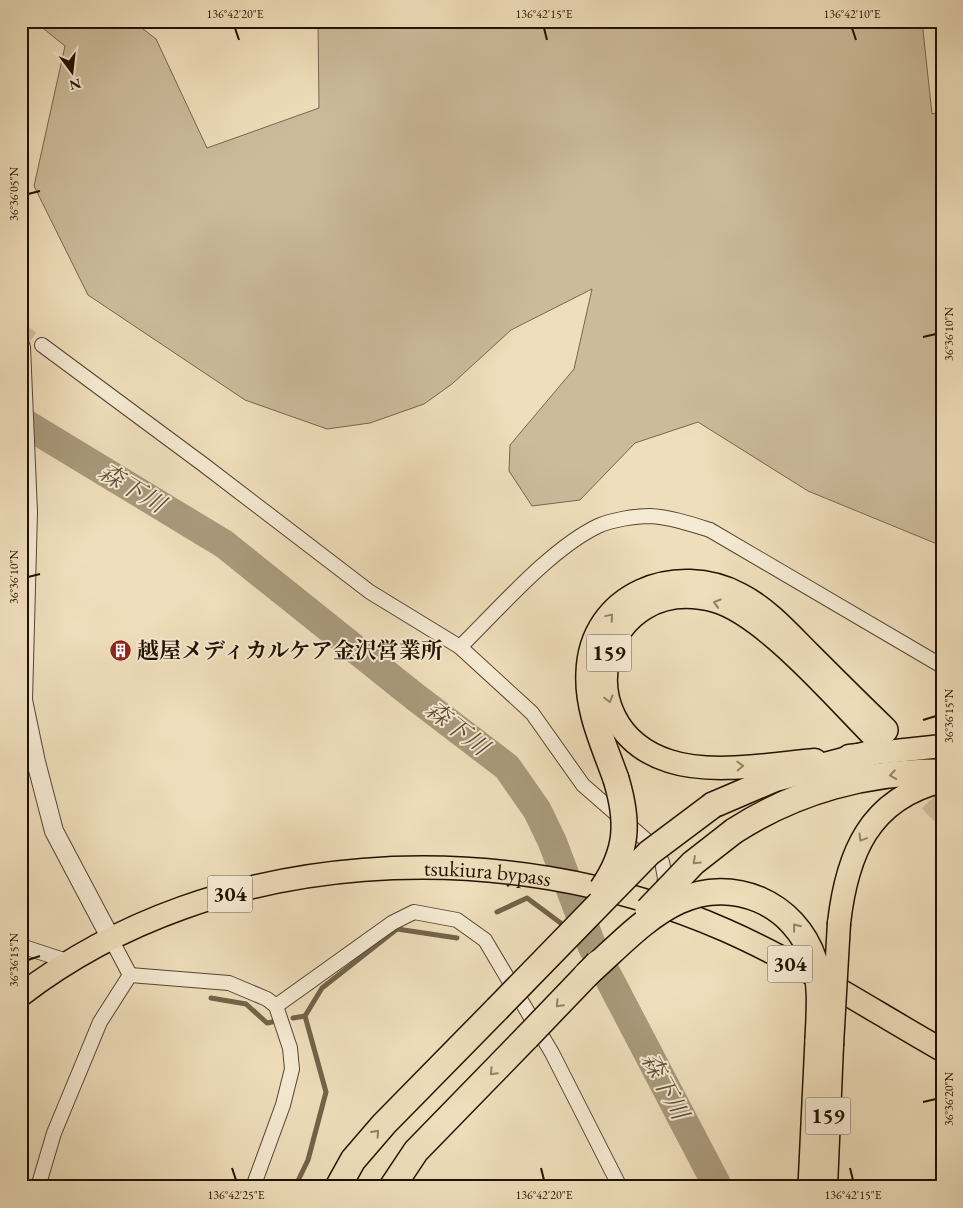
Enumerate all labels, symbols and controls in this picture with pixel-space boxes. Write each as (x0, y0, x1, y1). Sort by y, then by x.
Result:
text: 136°42'20"E (207, 6, 264, 22)
text: 136°42'15"E (516, 6, 573, 22)
text: 136°42'10"E (824, 6, 881, 22)
north arrow (48, 48, 98, 98)
text: N (67, 74, 83, 95)
text: 36°36'05"N (6, 167, 22, 221)
text: 36°36'10"N (941, 307, 957, 361)
water label: 森下川 (93, 456, 174, 521)
text: 36°36'10"N (6, 550, 22, 604)
one-way arrow (713, 598, 721, 608)
one-way arrow (604, 614, 613, 623)
road number: 159 (586, 634, 632, 671)
place label: 越屋メディカルケア金沢営業所 (137, 636, 443, 665)
building icon: 越屋メディカルケア金沢営業所 (109, 638, 133, 662)
text: 36°36'15"N (941, 689, 957, 743)
water label: 森下川 (419, 693, 498, 764)
one-way arrow (603, 695, 614, 704)
one-way arrow (736, 761, 744, 772)
one-way arrow (889, 769, 897, 780)
one-way arrow (859, 833, 869, 842)
street label: tsukiura bypass (424, 854, 553, 893)
one-way arrow (693, 855, 702, 864)
road number: 304 (208, 876, 252, 912)
one-way arrow (793, 924, 801, 933)
text: 36°36'15"N (6, 933, 22, 987)
road number: 304 (768, 946, 812, 982)
one-way arrow (556, 998, 565, 1007)
water label: 森下川 (635, 1047, 697, 1127)
one-way arrow (490, 1066, 499, 1075)
text: 36°36'20"N (941, 1072, 957, 1126)
road number: 159 (806, 1098, 850, 1134)
one-way arrow (370, 1129, 379, 1138)
text: 136°42'25"E (208, 1187, 265, 1203)
text: 136°42'20"E (516, 1187, 573, 1203)
text: 136°42'15"E (825, 1187, 882, 1203)

